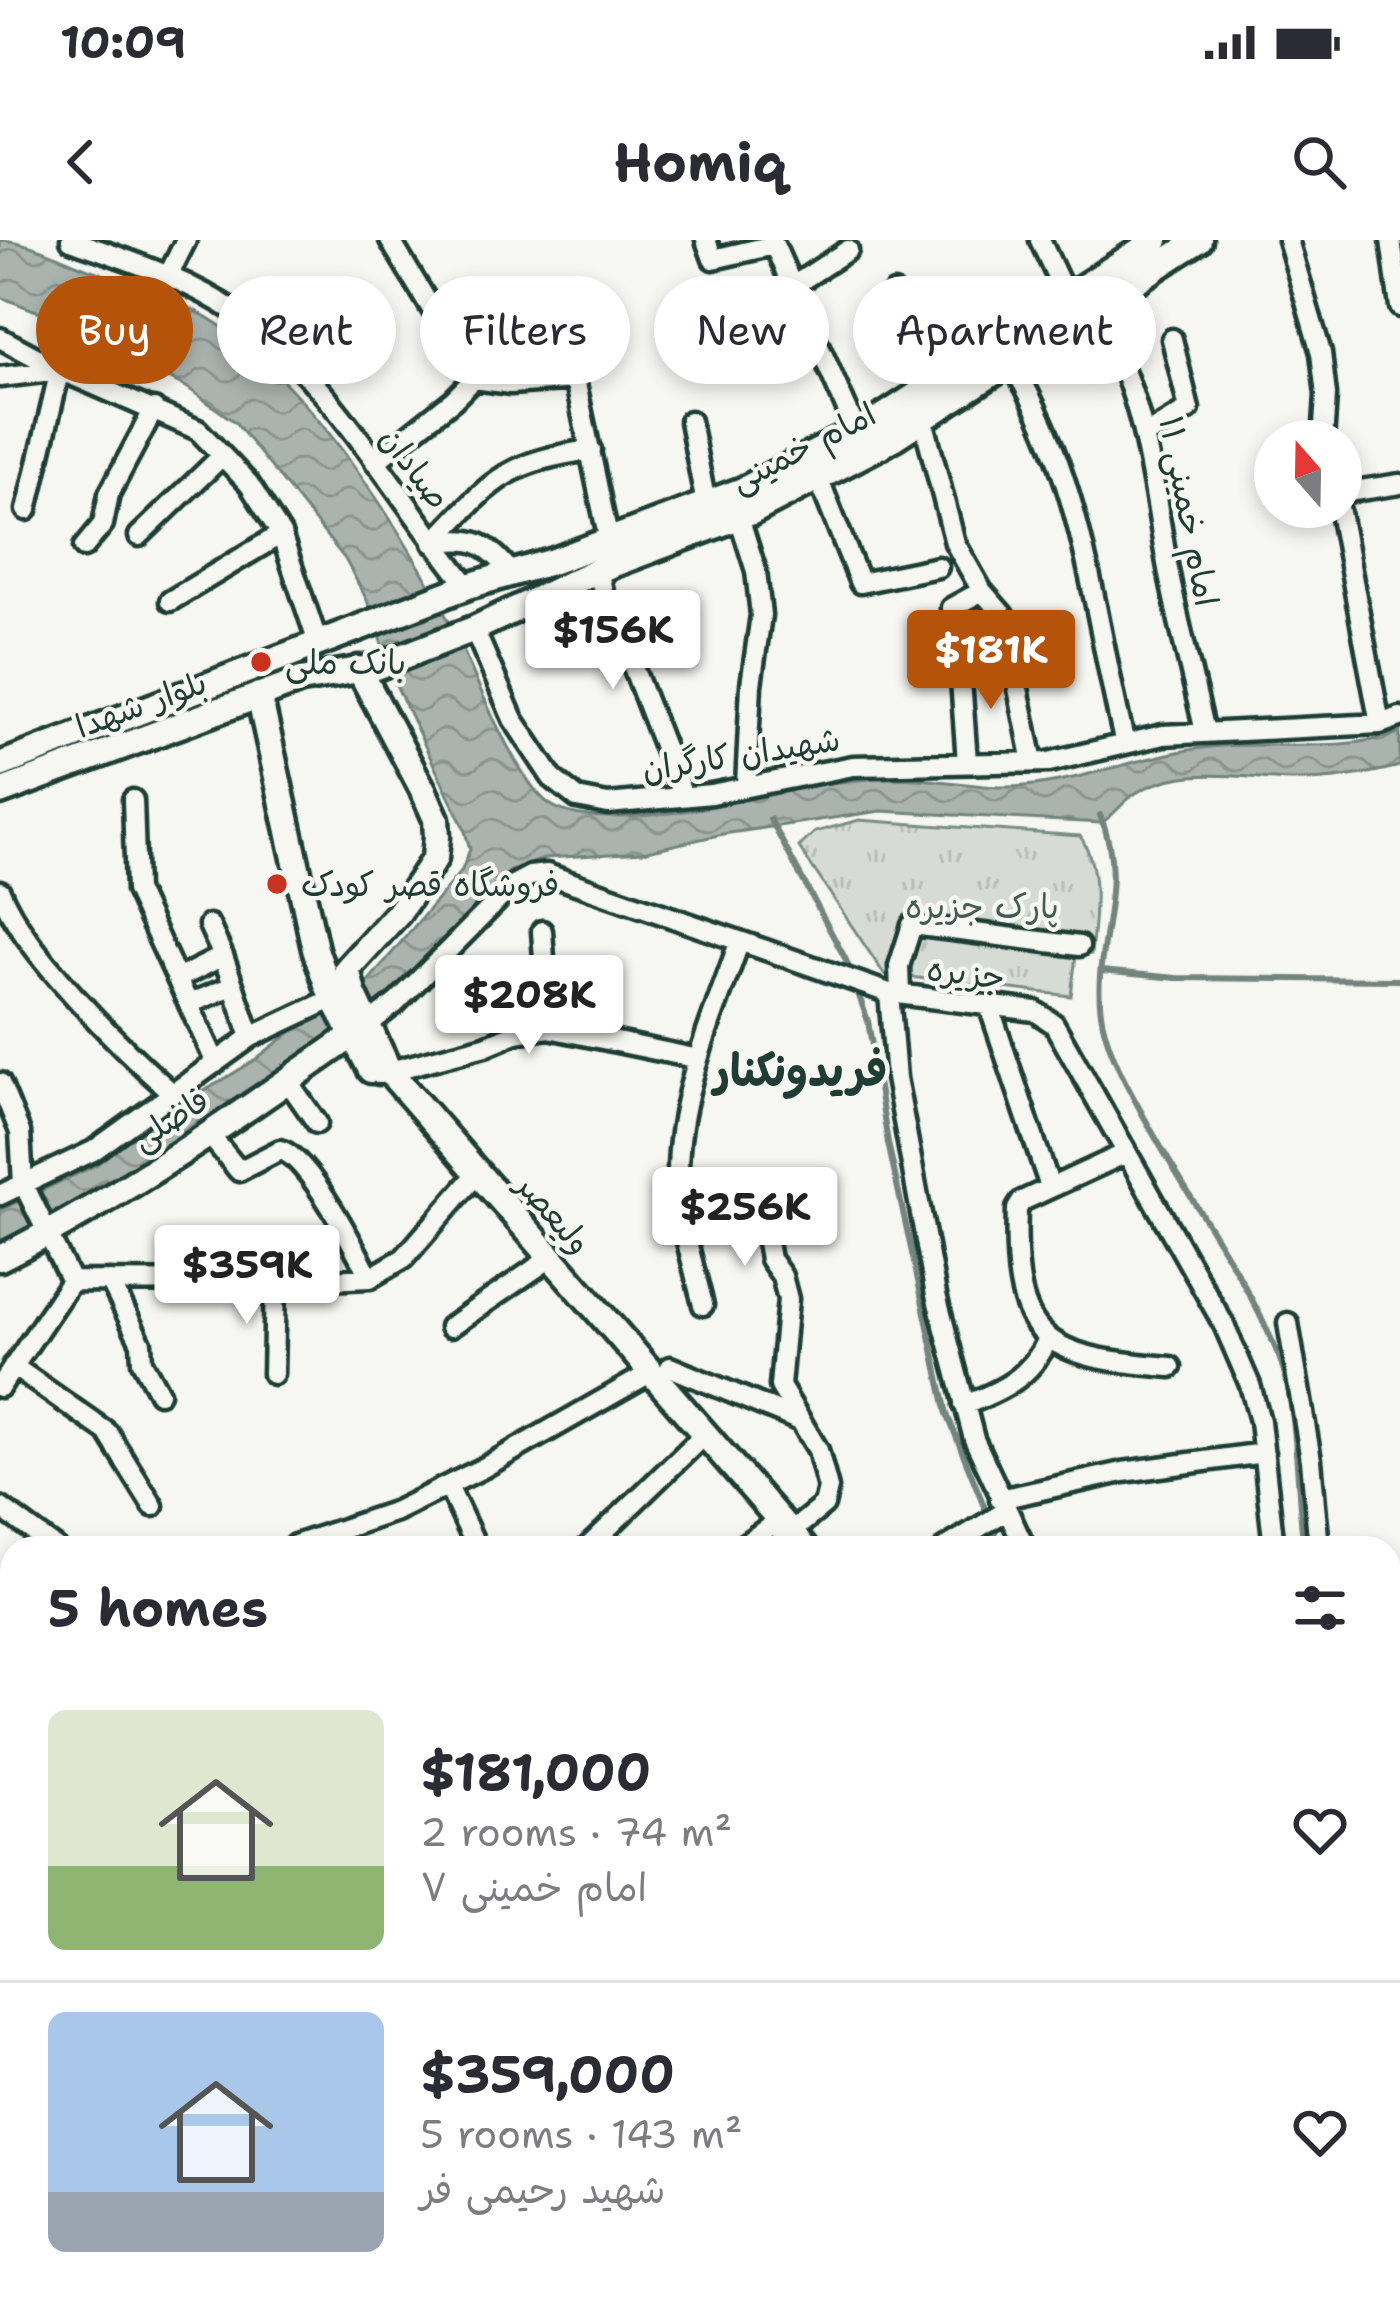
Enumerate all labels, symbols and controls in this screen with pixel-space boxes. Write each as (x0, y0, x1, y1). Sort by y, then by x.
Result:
text: 10:09 (60, 12, 186, 72)
text: Homiq (613, 126, 787, 198)
icon: back (48, 129, 114, 195)
icon: search (1286, 129, 1352, 195)
chip: Buy (36, 276, 193, 384)
chip: Rent (217, 276, 396, 384)
chip: Filters (420, 276, 630, 384)
chip: New (654, 276, 829, 384)
chip: Apartment (853, 276, 1156, 384)
street label: امام خمینی (723, 391, 885, 506)
street label: امام خمینی ۱۱ (1146, 412, 1229, 611)
street label: صیادان (369, 418, 461, 518)
north arrow (1254, 420, 1362, 528)
map controls (1254, 420, 1362, 528)
pin: $156K (529, 590, 697, 692)
text: $156K (552, 603, 674, 655)
pin: $181K (907, 610, 1075, 712)
text: $181K (934, 623, 1048, 675)
place label: بانک ملی (285, 640, 406, 685)
marker: بانک ملی (248, 649, 274, 675)
street label: بلوار شهدا (69, 660, 213, 748)
street label: شهیدان کارگران (639, 716, 843, 792)
place label: فروشگاه قصر کودک (301, 862, 559, 907)
marker: فروشگاه قصر کودک (264, 871, 290, 897)
park label: پارک جزیره (905, 884, 1059, 929)
street label: جزیره (924, 946, 1008, 1000)
pin: $208K (445, 955, 613, 1057)
text: $208K (462, 968, 596, 1020)
district label: فریدونکنار (711, 1040, 887, 1100)
street label: فاضلی (122, 1077, 218, 1161)
street label: ولیعصر (505, 1162, 601, 1264)
pin: $256K (661, 1167, 829, 1269)
text: $256K (679, 1180, 811, 1232)
pin: $359K (163, 1225, 331, 1327)
text: $359K (182, 1238, 312, 1290)
text: 5 homes (48, 1574, 268, 1642)
icon: filters (1287, 1575, 1353, 1641)
text: $181,000 (420, 1738, 651, 1806)
icon: home (144, 1758, 288, 1902)
icon: heart (1287, 1797, 1353, 1863)
text: 2 rooms · 74 m² (420, 1806, 732, 1858)
text: امام خمینی ۷ (420, 1861, 647, 1913)
text: $359,000 (420, 2040, 675, 2108)
icon: home (144, 2060, 288, 2204)
icon: heart (1287, 2099, 1353, 2165)
text: 5 rooms · 143 m² (420, 2108, 742, 2160)
text: شهید رحیمی فر (420, 2163, 666, 2215)

